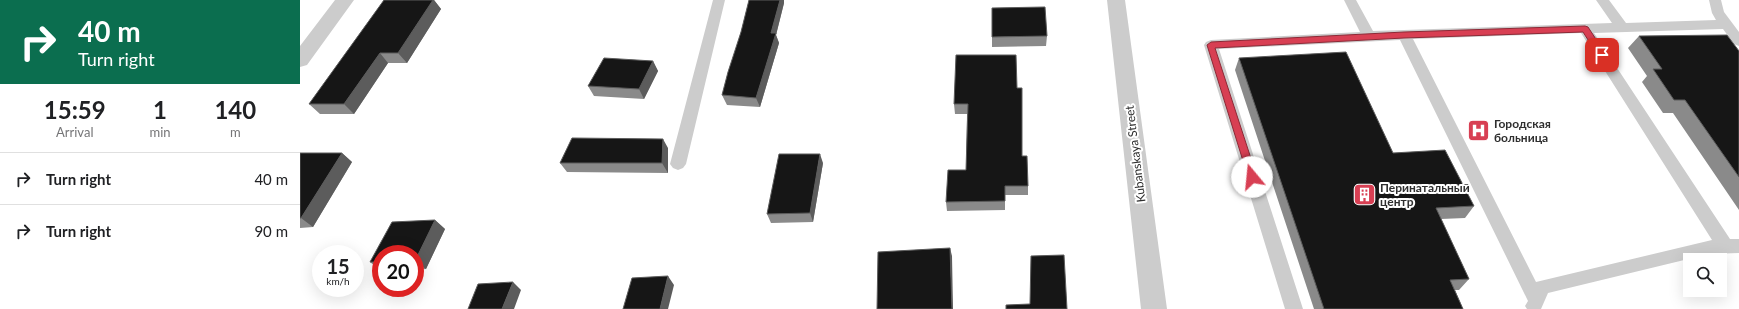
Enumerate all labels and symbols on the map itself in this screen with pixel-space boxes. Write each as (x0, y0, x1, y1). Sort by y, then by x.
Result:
pin (1585, 38, 1619, 72)
street label: Kubanskaya Street (1122, 104, 1148, 203)
place label: Городская больница (1494, 116, 1551, 145)
hospital icon: Городская больница (1465, 117, 1491, 143)
position arrow (1231, 156, 1273, 198)
place label: Перинатальный центр (1380, 180, 1470, 209)
building icon: Перинатальный центр (1352, 181, 1378, 207)
speed limit sign: 20 (372, 245, 424, 297)

